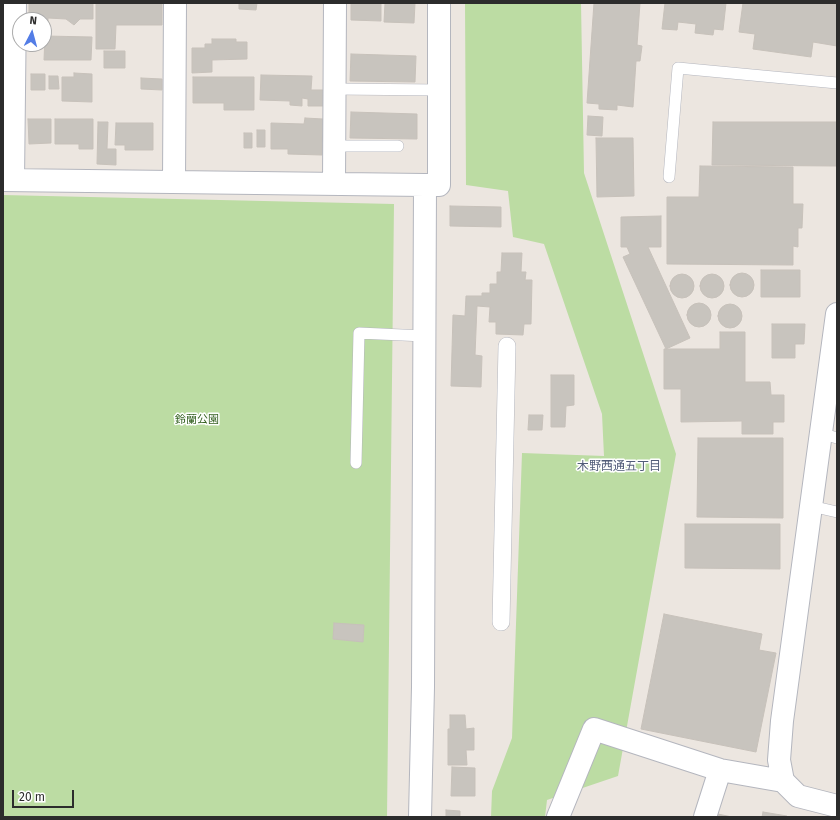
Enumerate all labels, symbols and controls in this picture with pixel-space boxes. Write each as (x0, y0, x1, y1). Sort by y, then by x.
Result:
north arrow (12, 12, 52, 52)
text: N (29, 14, 38, 27)
park label: 鈴蘭公園 (175, 413, 219, 427)
district label: 木野西通五丁目 (577, 460, 661, 474)
scale bar (14, 782, 76, 808)
text: 20 m (19, 790, 45, 804)

